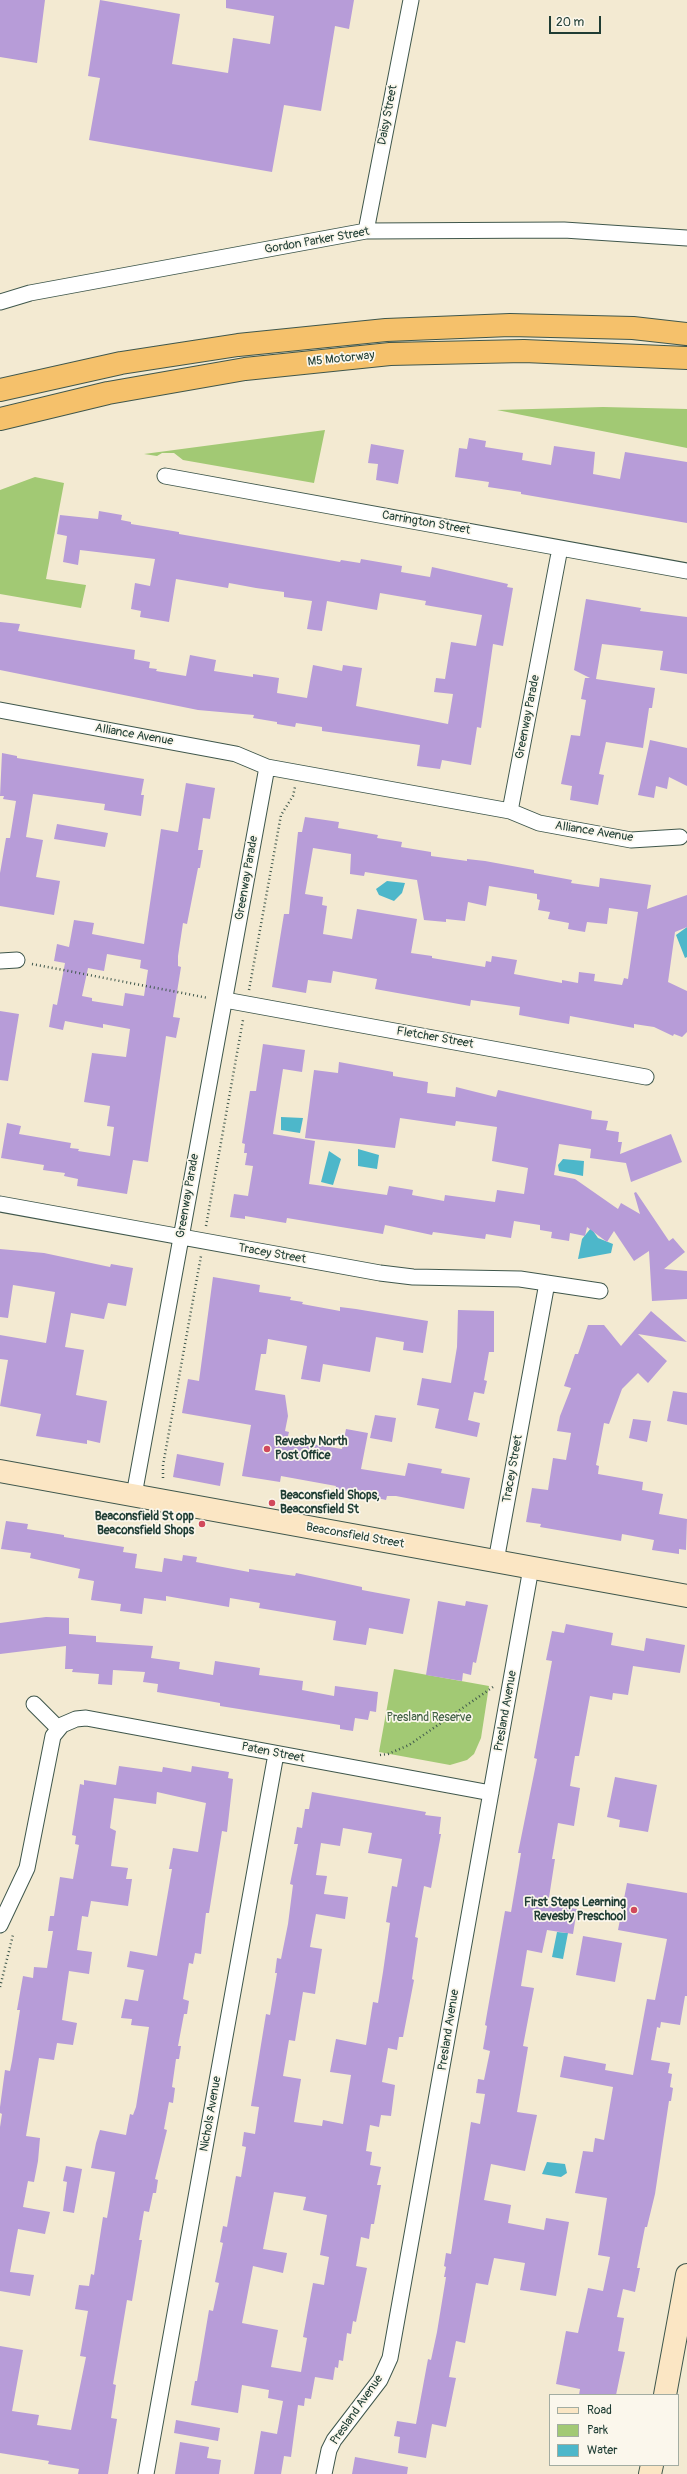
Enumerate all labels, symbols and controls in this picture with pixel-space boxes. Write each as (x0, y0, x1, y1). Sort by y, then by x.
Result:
scale bar (551, 8, 603, 34)
text: 20 m (556, 15, 584, 30)
street label: Daisy Street (375, 84, 401, 146)
street label: Gordon Parker Street (263, 225, 371, 257)
street label: M5 Motorway (307, 348, 375, 370)
street label: Carrington Street (381, 508, 471, 538)
street label: Greenway Parade (513, 674, 543, 760)
street label: Alliance Avenue (94, 721, 174, 749)
street label: Alliance Avenue (554, 819, 634, 845)
street label: Greenway Parade (233, 835, 261, 921)
street label: Fletcher Street (395, 1024, 475, 1052)
street label: Greenway Parade (174, 1153, 202, 1239)
street label: Tracey Street (237, 1241, 307, 1267)
street label: Tracey Street (500, 1434, 526, 1504)
place label: Revesby North Post Office (275, 1435, 347, 1463)
marker: Revesby North Post Office (262, 1444, 272, 1454)
place label: Beaconsfield Shops, Beaconsfield St (280, 1489, 380, 1517)
marker: Beaconsfield Shops, Beaconsfield St (267, 1498, 277, 1508)
place label: Beaconsfield St opp Beaconsfield Shops (95, 1510, 194, 1538)
marker: Beaconsfield St opp Beaconsfield Shops (197, 1519, 207, 1529)
street label: Beaconsfield Street (305, 1520, 405, 1552)
street label: Presland Avenue (492, 1669, 520, 1753)
park label: Presland Reserve (387, 1711, 471, 1725)
street label: Paten Street (240, 1740, 306, 1766)
place label: First Steps Learning Revesby Preschool (524, 1896, 626, 1924)
marker: First Steps Learning Revesby Preschool (629, 1905, 639, 1915)
street label: Presland Avenue (435, 1988, 463, 2072)
street label: Nichols Avenue (197, 2075, 225, 2153)
street label: Presland Avenue (328, 2372, 386, 2448)
legend (549, 2394, 679, 2466)
text: Road (587, 2403, 612, 2418)
text: Park (587, 2423, 608, 2438)
text: Water (587, 2443, 618, 2458)

